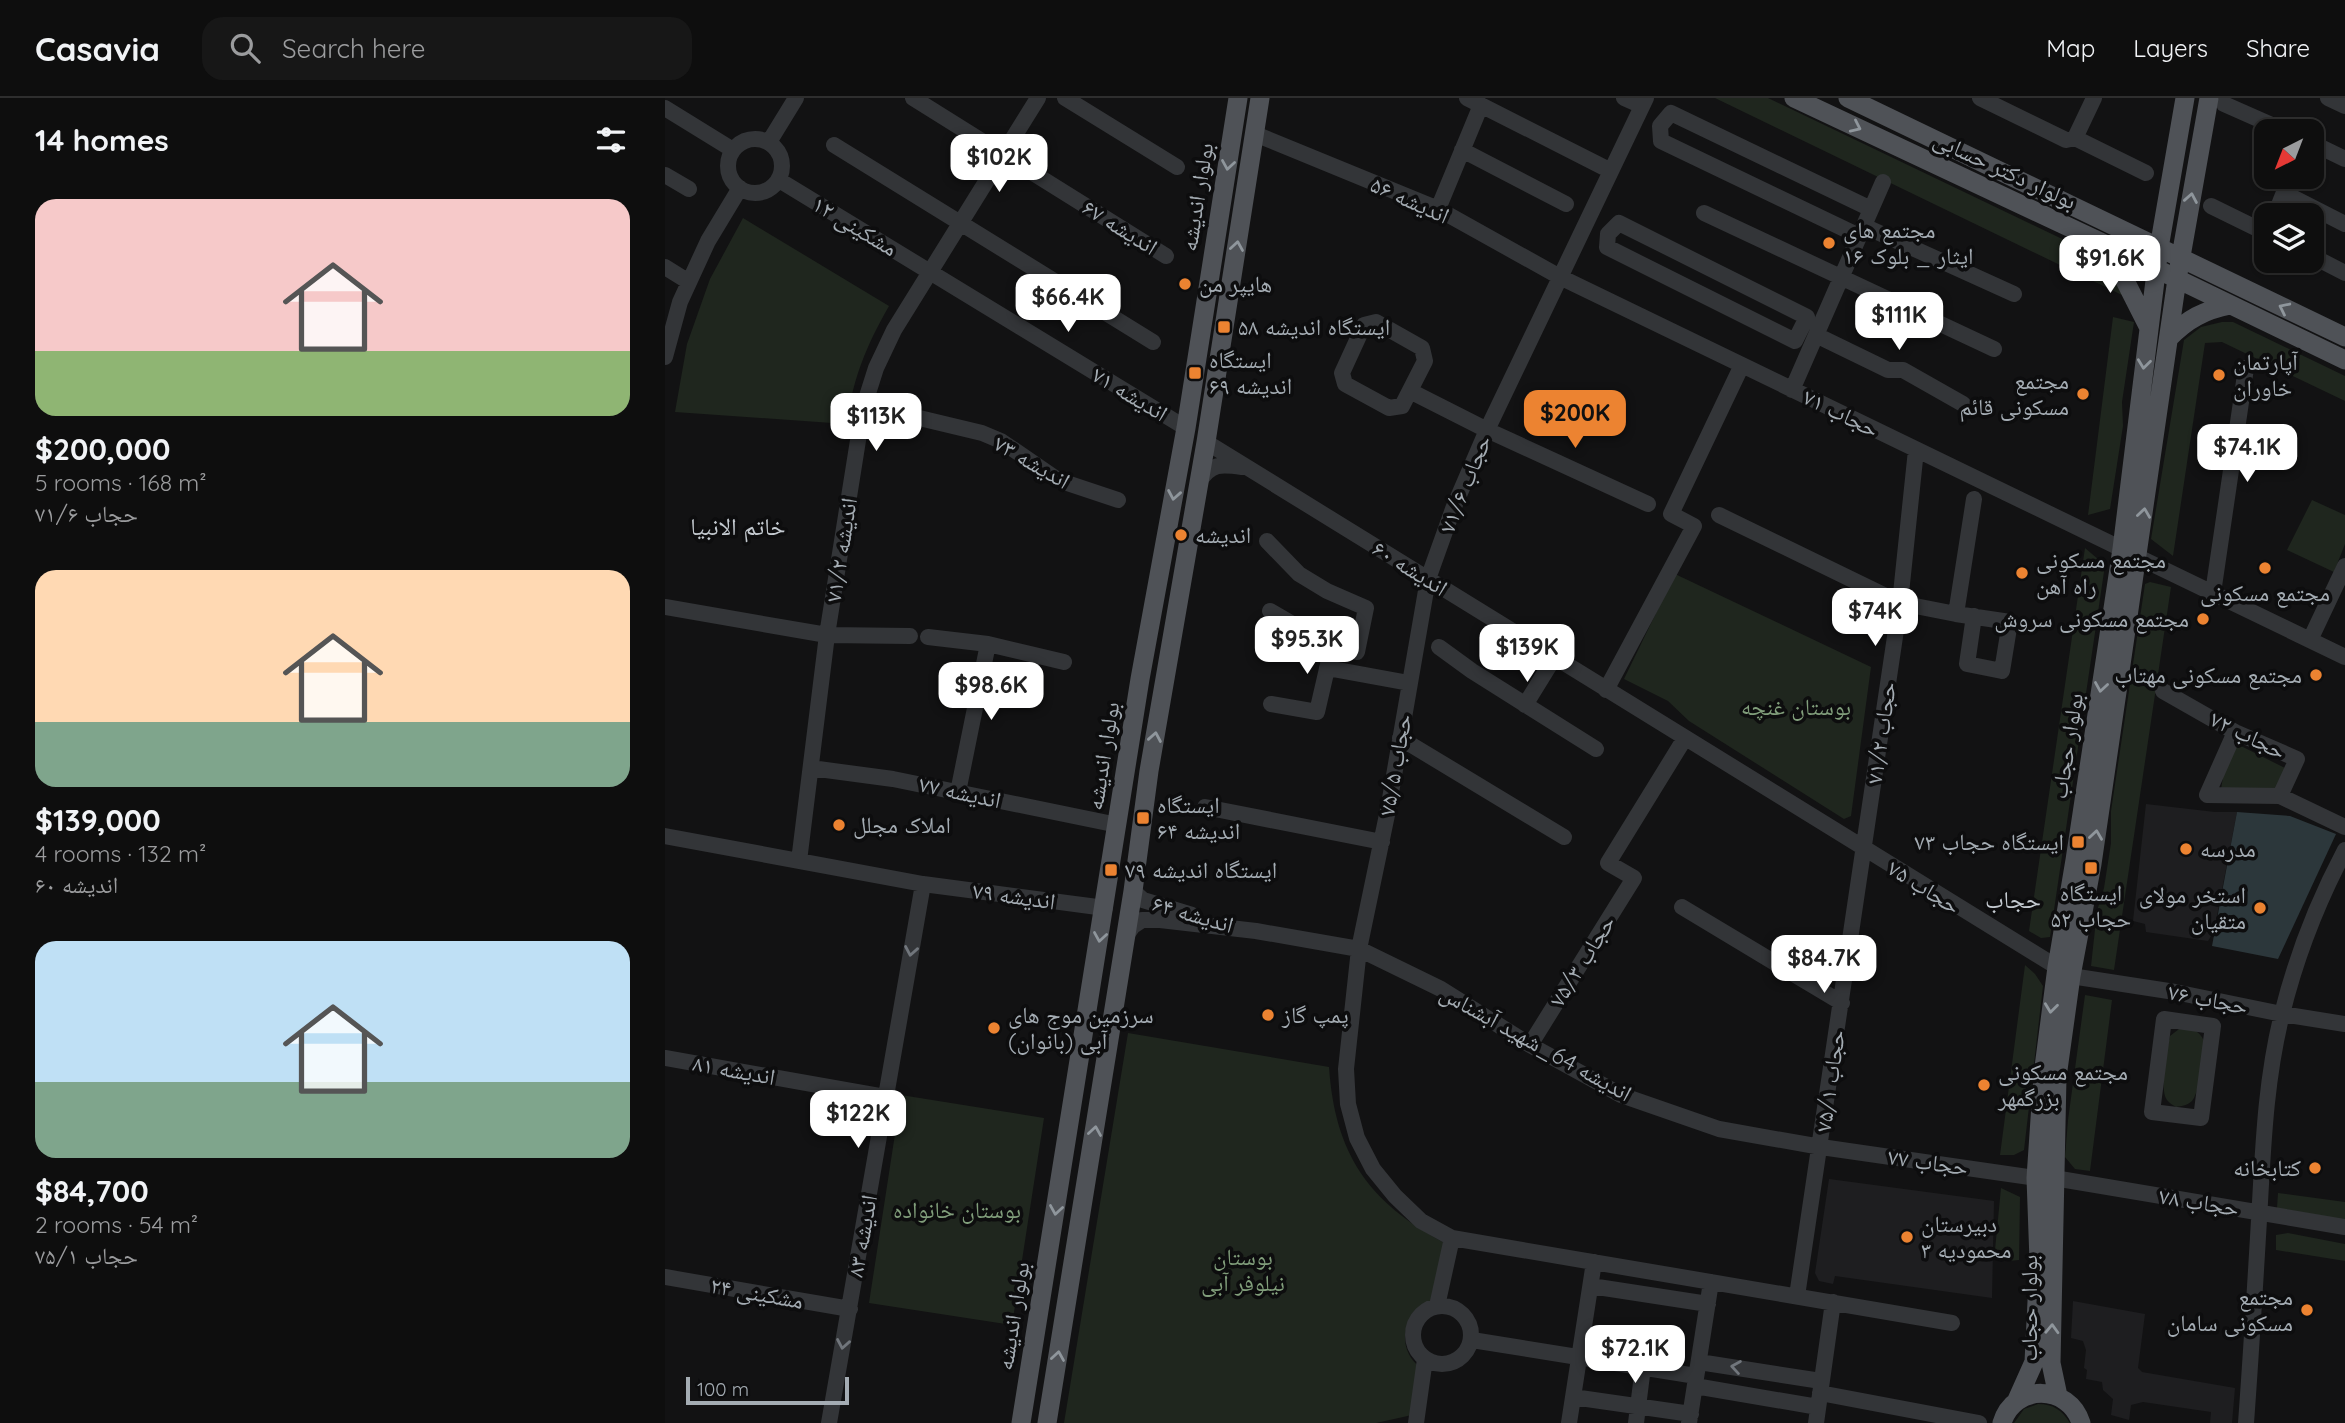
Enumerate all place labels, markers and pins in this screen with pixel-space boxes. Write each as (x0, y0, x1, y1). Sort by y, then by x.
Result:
pin: $102K (950, 134, 1048, 194)
place label: مجتمع های ایثار _ بلوک ۱۶ (1843, 215, 1974, 270)
marker: مجتمع های ایثار _ بلوک ۱۶ (1821, 235, 1837, 251)
pin: $91.6K (2053, 236, 2167, 295)
place label: هایپر من (1199, 269, 1272, 298)
pin: $66.4K (1011, 274, 1125, 334)
marker: هایپر من (1177, 276, 1193, 292)
pin: $111K (1850, 292, 1948, 352)
place label: ایستگاه اندیشه ۵۸ (1238, 312, 1390, 341)
marker: ایستگاه اندیشه ۵۸ (1216, 319, 1232, 335)
place label: ایستگاه اندیشه ۶۹ (1209, 345, 1292, 400)
place label: آپارتمان خاوران (2233, 347, 2299, 402)
marker: ایستگاه اندیشه ۶۹ (1187, 365, 1203, 381)
place label: مجتمع مسکونی قائم (1960, 366, 2069, 423)
marker: آپارتمان خاوران (2211, 367, 2227, 383)
marker: مجتمع مسکونی قائم (2075, 386, 2091, 402)
pin: $200K (1526, 390, 1624, 450)
pin: $113K (827, 394, 925, 453)
pin: $74.1K (2190, 424, 2304, 484)
place label: اندیشه (1195, 520, 1251, 549)
marker: اندیشه (1173, 527, 1189, 543)
place label: مجتمع مسکونی راه آهن (2036, 545, 2166, 600)
marker: مجتمع مسکونی (2257, 560, 2273, 576)
marker: مجتمع مسکونی راه آهن (2014, 565, 2030, 581)
place label: مجتمع مسکونی (2200, 578, 2330, 608)
pin: $74K (1834, 588, 1916, 648)
place label: مجتمع مسکونی سروش (1994, 604, 2189, 634)
marker: مجتمع مسکونی سروش (2195, 611, 2211, 627)
pin: $95.3K (1250, 616, 1364, 676)
pin: $139K (1478, 624, 1576, 684)
place label: مجتمع مسکونی مهتاب (2115, 660, 2302, 690)
pin: $98.6K (934, 662, 1048, 722)
marker: مجتمع مسکونی مهتاب (2308, 667, 2324, 683)
place label: ایستگاه اندیشه ۶۴ (1157, 790, 1240, 845)
place label: املاک مجلل (853, 810, 951, 839)
marker: ایستگاه اندیشه ۶۴ (1135, 810, 1151, 826)
marker: املاک مجلل (831, 817, 847, 833)
place label: ایستگاه حجاب ۷۳ (1915, 827, 2064, 856)
marker: ایستگاه حجاب ۷۳ (2070, 834, 2086, 850)
place label: مدرسه (2200, 834, 2256, 863)
marker: مدرسه (2178, 841, 2194, 857)
place label: ایستگاه اندیشه ۷۹ (1125, 855, 1277, 884)
marker: ایستگاه حجاب ۵۲ (2083, 860, 2099, 876)
marker: ایستگاه اندیشه ۷۹ (1103, 862, 1119, 878)
place label: ایستگاه حجاب ۵۲ (2051, 878, 2131, 933)
place label: استخر مولای متقیان (2139, 880, 2246, 935)
marker: استخر مولای متقیان (2252, 900, 2268, 916)
pin: $84.7K (1767, 936, 1881, 995)
place label: سرزمین موج های آبی (بانوان) (1008, 1000, 1154, 1055)
place label: پمپ گاز (1281, 1000, 1349, 1029)
marker: پمپ گاز (1260, 1007, 1276, 1023)
marker: سرزمین موج های آبی (بانوان) (986, 1020, 1002, 1036)
place label: مجتمع مسکونی بزرگمهر (1997, 1057, 2128, 1112)
marker: مجتمع مسکونی بزرگمهر (1976, 1077, 1992, 1093)
pin: $122K (809, 1090, 907, 1150)
place label: کتابخانه (2233, 1153, 2301, 1182)
marker: کتابخانه (2307, 1160, 2323, 1176)
place label: دبیرستان محمودیه ۳ (1921, 1209, 2011, 1264)
marker: دبیرستان محمودیه ۳ (1899, 1229, 1915, 1245)
place label: مجتمع مسکونی سامان (2167, 1282, 2293, 1337)
marker: مجتمع مسکونی سامان (2299, 1302, 2315, 1318)
pin: $72.1K (1578, 1326, 1692, 1385)

